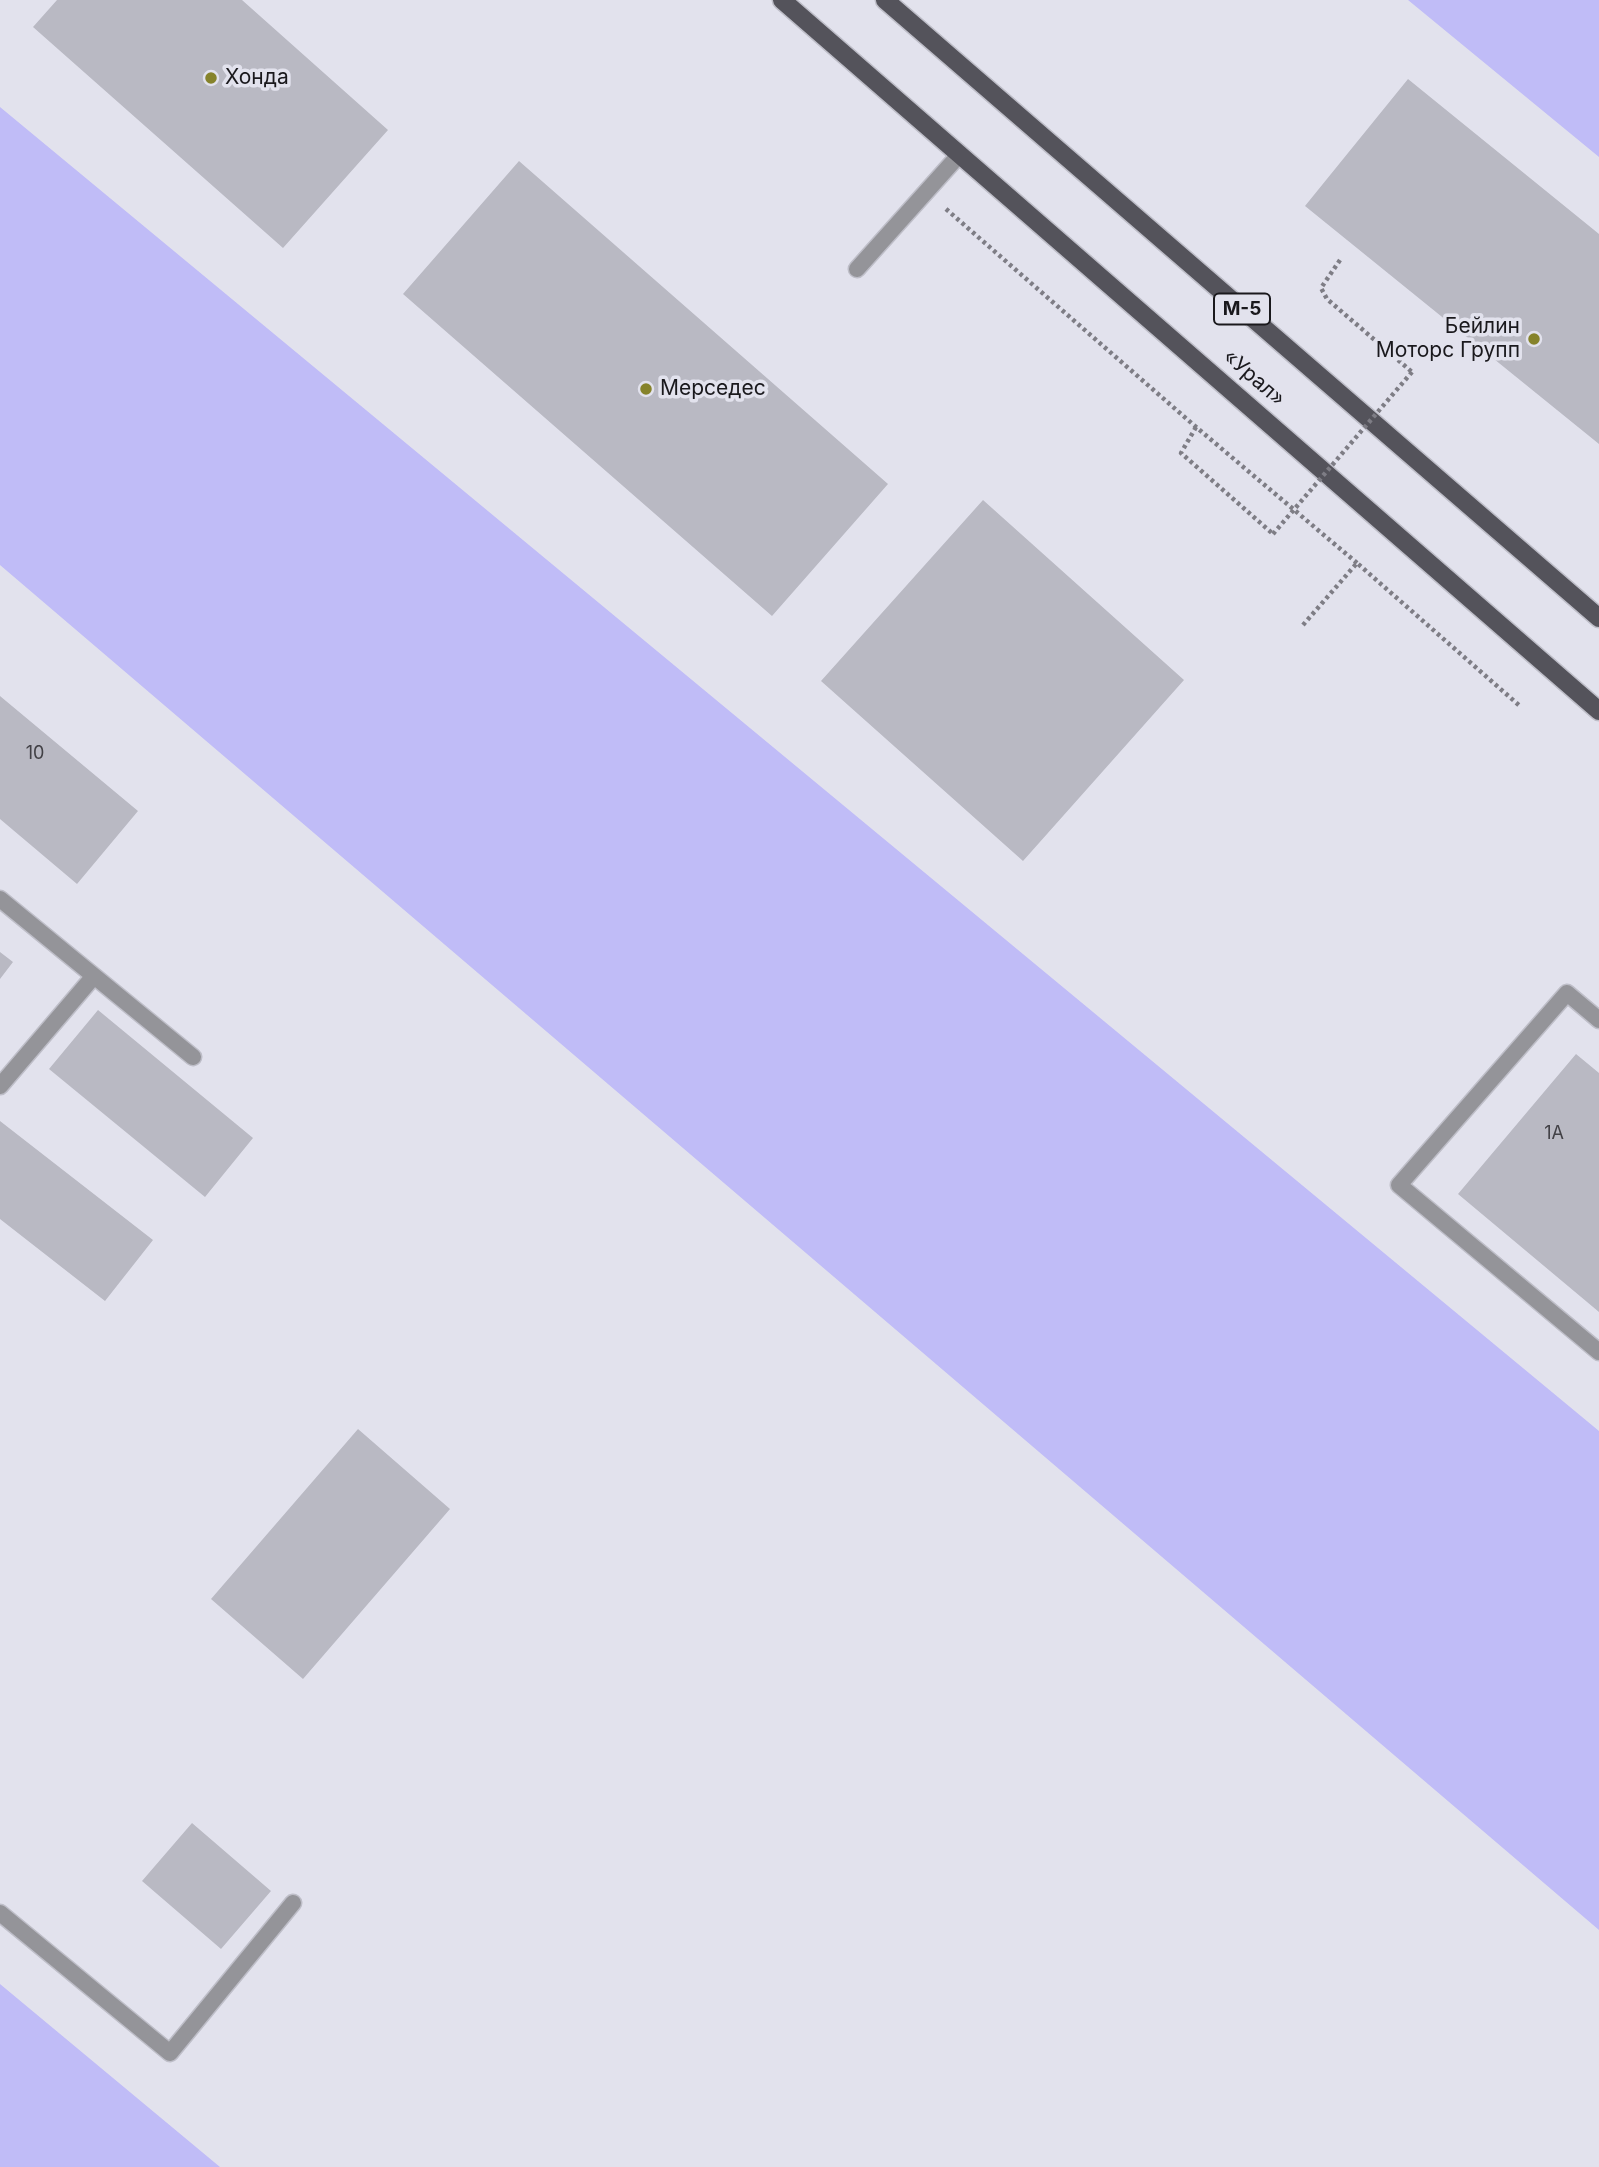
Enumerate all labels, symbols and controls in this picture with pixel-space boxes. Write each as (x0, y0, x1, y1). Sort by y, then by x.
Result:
place label: Хонда (225, 65, 289, 91)
marker: Хонда (203, 70, 219, 86)
road number: М-5 (1214, 294, 1270, 324)
place label: Бейлин Моторс Групп (1376, 314, 1520, 364)
marker: Бейлин Моторс Групп (1526, 331, 1542, 347)
street label: «Урал» (1218, 344, 1290, 412)
place label: Мерседес (660, 376, 766, 402)
marker: Мерседес (638, 381, 654, 397)
house number: 10 (26, 743, 44, 765)
house number: 1А (1544, 1123, 1564, 1145)

